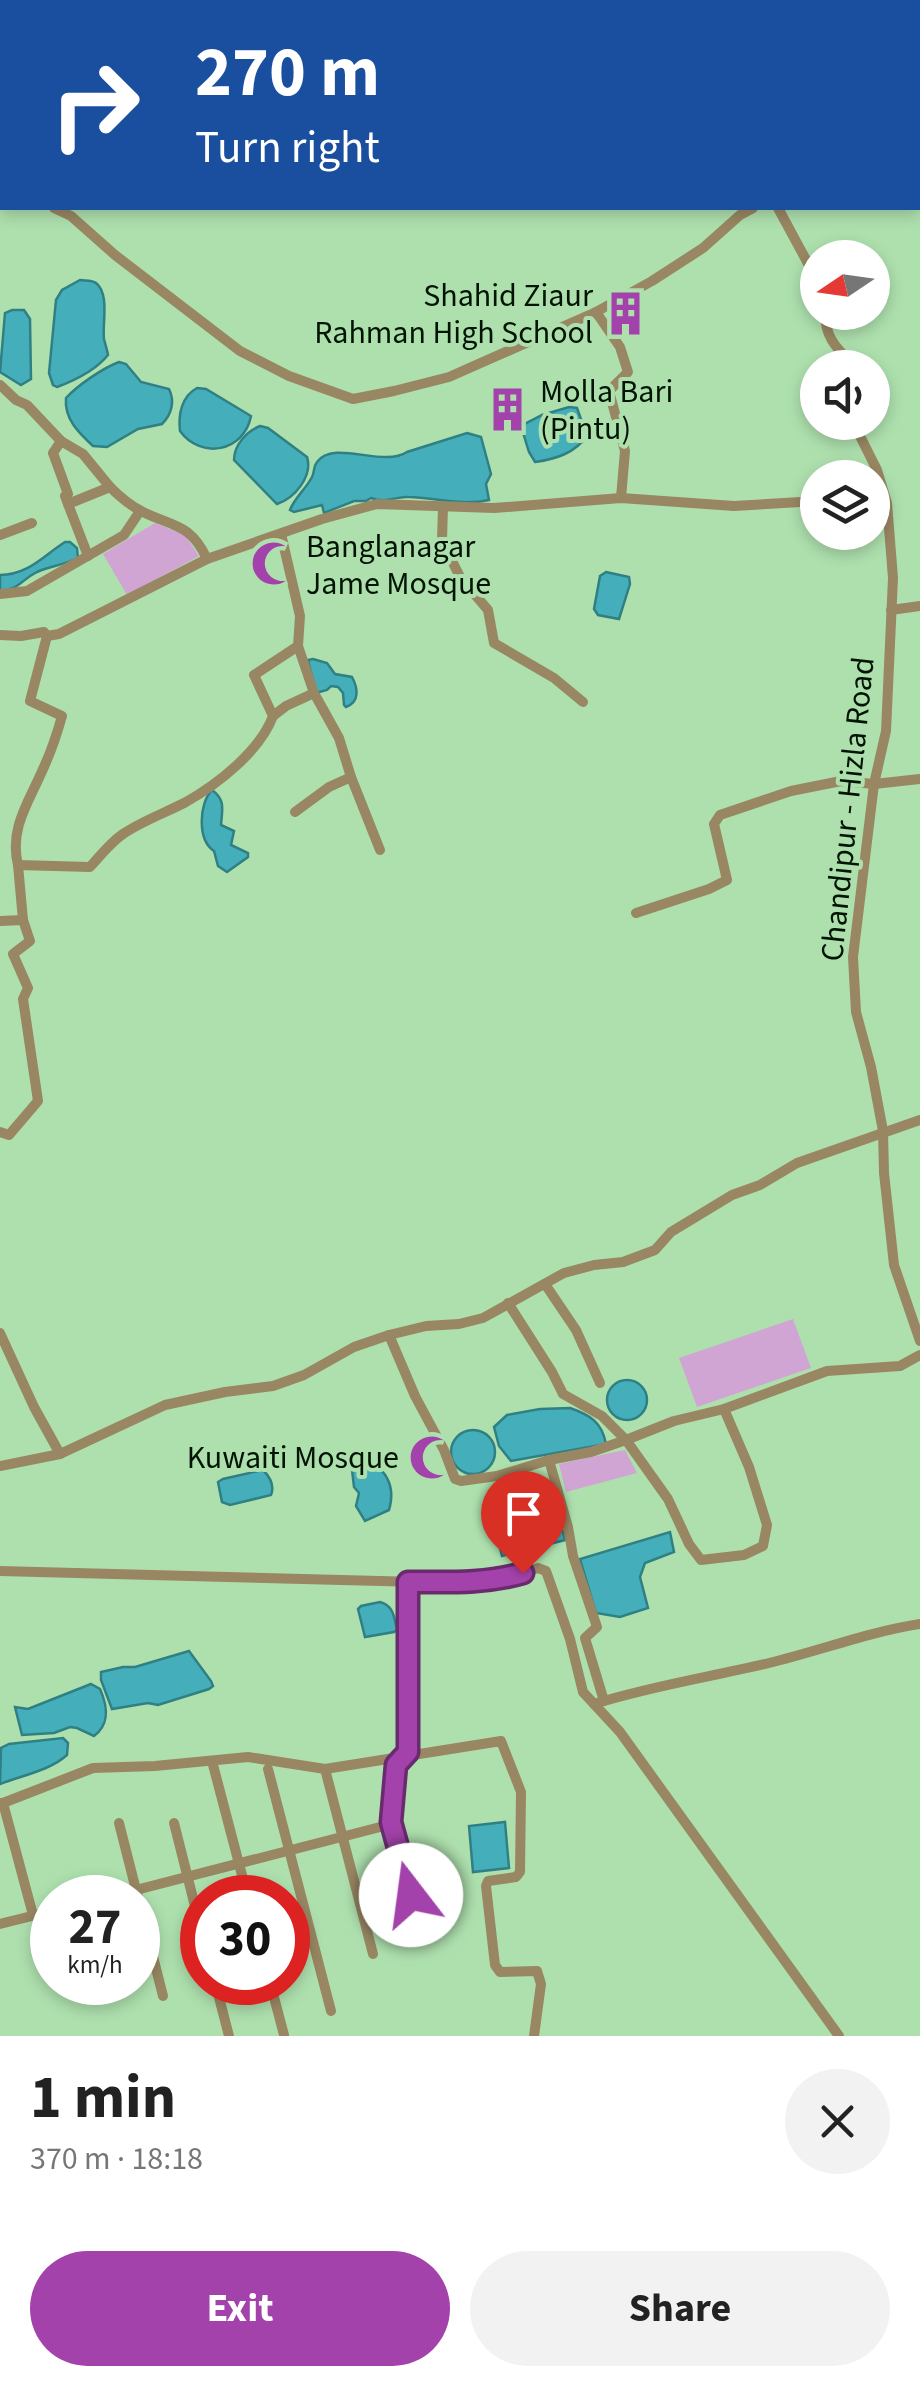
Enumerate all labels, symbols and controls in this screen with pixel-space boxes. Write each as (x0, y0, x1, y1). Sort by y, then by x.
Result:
text: 270 m (195, 23, 380, 123)
icon: right (30, 40, 160, 170)
text: Turn right (195, 116, 380, 180)
north arrow (800, 240, 890, 330)
map controls (800, 240, 890, 550)
place label: Shahid Ziaur Rahman High School (314, 273, 594, 356)
building icon: Shahid Ziaur Rahman High School (602, 289, 650, 337)
button: sound (800, 350, 890, 440)
place label: Molla Bari (Pintu) (540, 369, 673, 452)
building icon: Molla Bari (Pintu) (483, 385, 531, 433)
button: layers (800, 460, 890, 550)
place label: Banglanagar Jame Mosque (306, 524, 491, 607)
mosque icon: Banglanagar Jame Mosque (249, 540, 297, 588)
street label: Chandipur - Hizla Road (809, 655, 887, 964)
mosque icon: Kuwaiti Mosque (408, 1433, 456, 1481)
place label: Kuwaiti Mosque (187, 1435, 399, 1481)
pin (481, 1471, 566, 1574)
icon: arrive (496, 1486, 551, 1541)
position arrow (359, 1843, 463, 1947)
speed limit sign: 30 (180, 1875, 310, 2005)
text: 27 (69, 1892, 121, 1963)
text: km/h (67, 1947, 123, 1983)
text: 1 min (30, 2056, 176, 2141)
button: close (785, 2069, 890, 2174)
text: 370 m · 18:18 (30, 2136, 203, 2182)
button: Exit (30, 2251, 450, 2366)
button: Share (470, 2251, 890, 2366)

